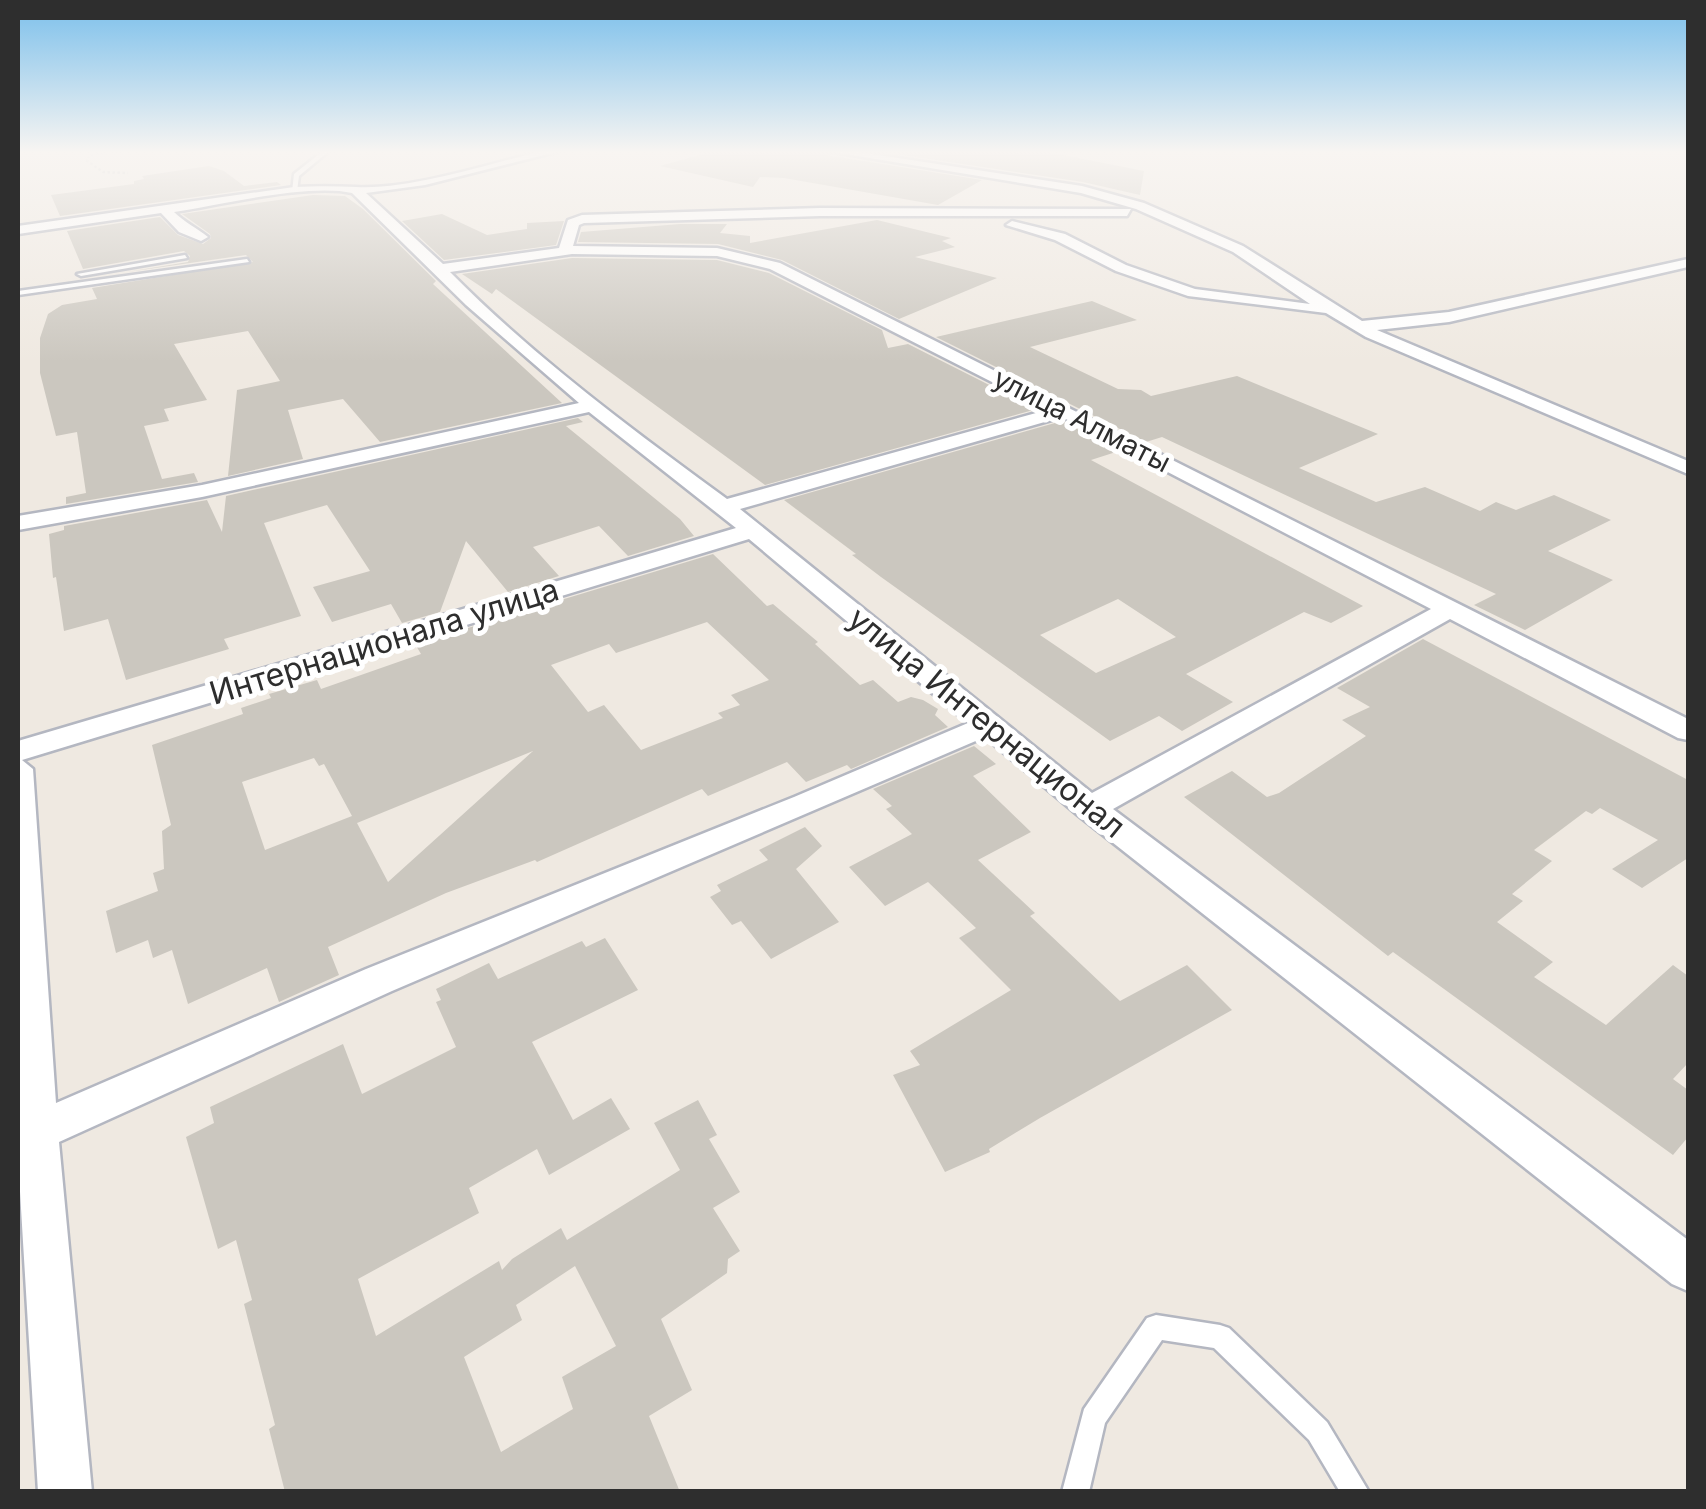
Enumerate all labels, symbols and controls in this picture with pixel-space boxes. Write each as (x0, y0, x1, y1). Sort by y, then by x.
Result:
street label: улица Алматы (988, 361, 1176, 479)
street label: Интернационала улица (205, 569, 563, 713)
street label: улица Интернационал (841, 598, 1133, 846)

